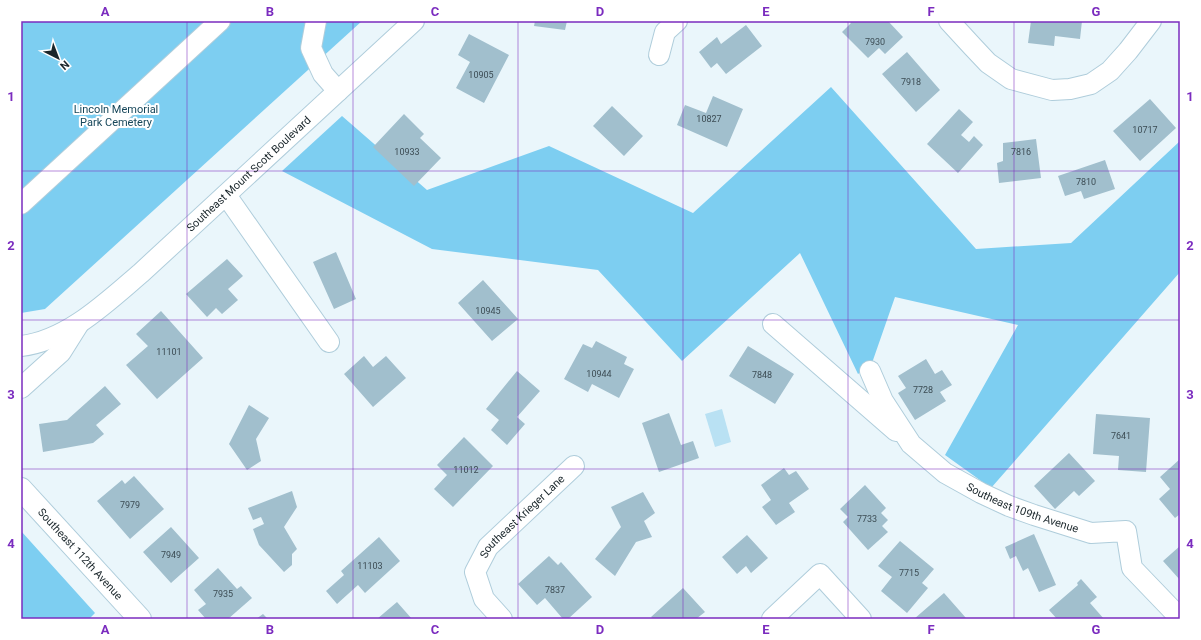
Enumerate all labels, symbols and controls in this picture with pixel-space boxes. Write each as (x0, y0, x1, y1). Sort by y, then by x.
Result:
text: A (101, 4, 110, 19)
text: B (266, 4, 274, 19)
text: C (431, 4, 440, 19)
text: D (596, 4, 604, 19)
text: E (762, 4, 770, 19)
text: F (927, 4, 935, 19)
text: G (1092, 4, 1101, 19)
house number: 7930 (865, 37, 885, 47)
north arrow (38, 38, 78, 78)
text: N (57, 58, 72, 73)
house number: 10905 (468, 70, 494, 80)
house number: 7918 (901, 77, 921, 87)
text: 1 (7, 89, 15, 104)
text: 1 (1186, 89, 1194, 104)
park label: Lincoln Memorial Park Cemetery (74, 103, 158, 129)
street label: Southeast Mount Scott Boulevard (184, 114, 314, 235)
house number: 10827 (696, 114, 722, 124)
house number: 10717 (1132, 125, 1158, 135)
house number: 10933 (394, 147, 420, 157)
house number: 7816 (1011, 147, 1031, 157)
house number: 7810 (1076, 177, 1096, 187)
text: 2 (7, 238, 15, 253)
text: 2 (1186, 238, 1194, 253)
house number: 10945 (475, 306, 501, 316)
house number: 11101 (156, 347, 182, 357)
house number: 10944 (586, 369, 612, 379)
house number: 7848 (752, 370, 772, 380)
house number: 7728 (913, 385, 933, 395)
text: 3 (7, 387, 15, 402)
text: 3 (1186, 387, 1194, 402)
house number: 7641 (1111, 431, 1131, 441)
house number: 11012 (453, 465, 479, 475)
street label: Southeast Krieger Lane (477, 472, 567, 560)
street label: Southeast 109th Avenue (964, 480, 1080, 536)
house number: 7979 (120, 500, 140, 510)
street label: Southeast 112th Avenue (35, 506, 125, 603)
house number: 7733 (857, 514, 877, 524)
text: 4 (7, 536, 15, 551)
text: 4 (1186, 536, 1194, 551)
house number: 7949 (161, 550, 181, 560)
house number: 11103 (357, 561, 383, 571)
house number: 7715 (899, 568, 919, 578)
house number: 7837 (545, 585, 565, 595)
house number: 7935 (213, 589, 233, 599)
text: A (101, 622, 110, 637)
text: B (266, 622, 274, 637)
text: C (431, 622, 440, 637)
text: D (596, 622, 604, 637)
text: E (762, 622, 770, 637)
text: F (927, 622, 935, 637)
text: G (1092, 622, 1101, 637)

